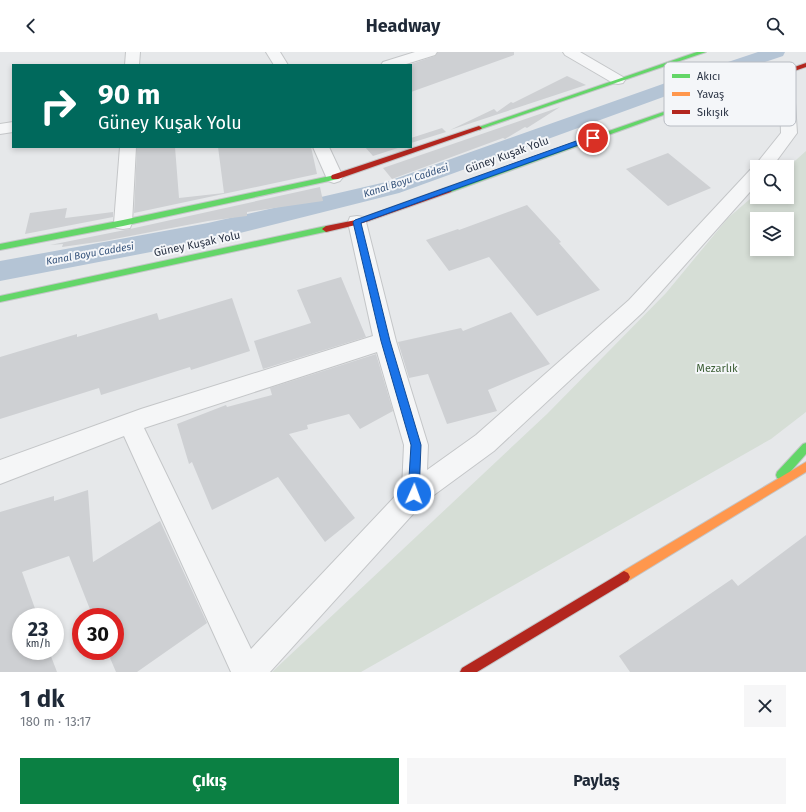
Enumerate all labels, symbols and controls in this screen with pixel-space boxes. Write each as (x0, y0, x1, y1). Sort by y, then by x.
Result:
icon: back (20, 15, 42, 37)
text: Headway (366, 15, 440, 37)
icon: search (764, 15, 786, 37)
legend (664, 62, 796, 126)
text: Akıcı (697, 70, 720, 83)
text: 90 m (98, 78, 160, 111)
icon: right (32, 80, 84, 132)
text: Yavaş (697, 88, 724, 101)
text: Sıkışık (697, 106, 729, 119)
text: Güney Kuşak Yolu (98, 112, 242, 134)
pin (576, 121, 610, 155)
icon: arrive (582, 127, 604, 149)
street label: Güney Kuşak Yolu (463, 134, 551, 176)
map controls (750, 160, 794, 256)
button: search (750, 160, 794, 204)
water label: Kanal Boyu Caddesi (362, 161, 450, 200)
button: layers (750, 212, 794, 256)
street label: Güney Kuşak Yolu (153, 229, 241, 259)
water label: Kanal Boyu Caddesi (45, 239, 135, 268)
park label: Mezarlık (696, 362, 738, 375)
position arrow (393, 473, 435, 515)
speed limit sign: 30 (72, 608, 124, 660)
text: 23 (28, 617, 48, 641)
text: km/h (26, 638, 50, 650)
text: 1 dk (20, 685, 64, 713)
button: close (744, 685, 786, 727)
text: 180 m · 13:17 (20, 714, 91, 729)
button: Çıkış (20, 758, 399, 804)
button: Paylaş (407, 758, 786, 804)

